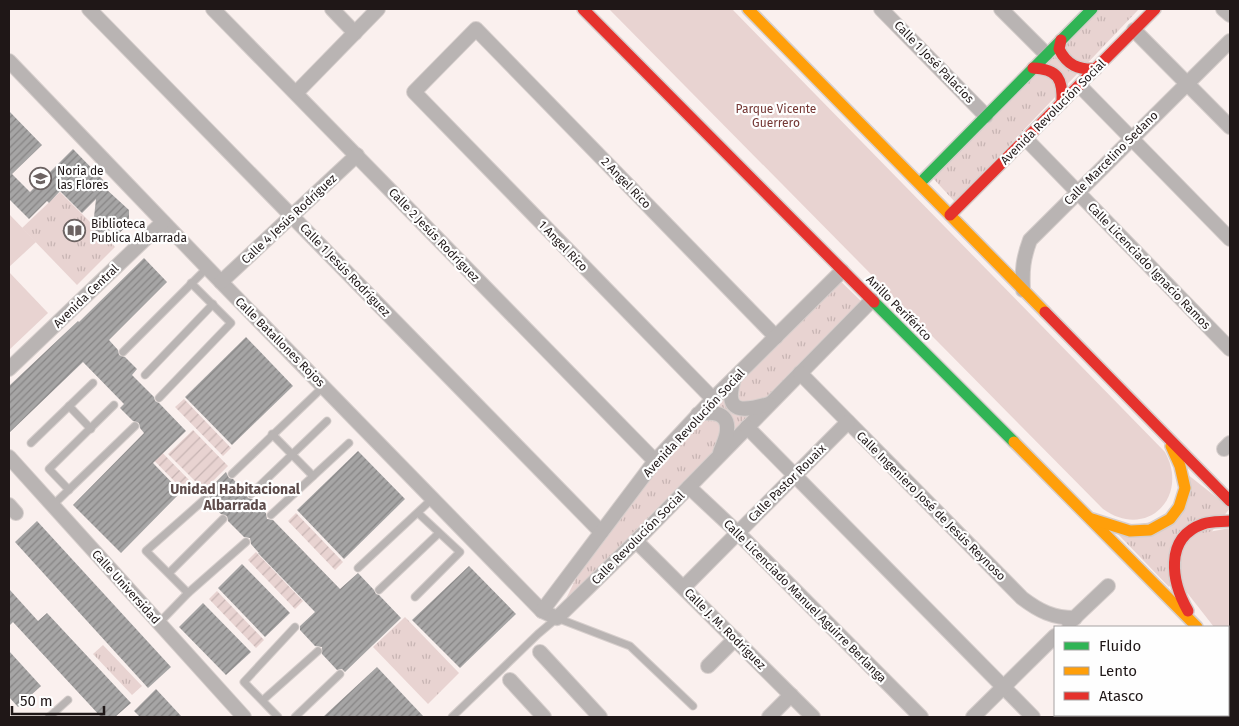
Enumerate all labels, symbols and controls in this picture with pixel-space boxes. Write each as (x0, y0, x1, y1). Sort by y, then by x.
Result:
street label: Calle 1 José Palacios (891, 18, 977, 106)
street label: Avenida Revolución Social (998, 56, 1109, 167)
park label: Parque Vicente Guerrero (736, 102, 816, 130)
street label: Calle Marcelino Sedano (1061, 108, 1161, 208)
street label: 2 Angel Rico (598, 155, 654, 211)
place label: Noria de las Flores (57, 164, 109, 192)
school or university icon: Noria de las Flores (29, 166, 53, 190)
street label: Calle 4 Jesús Rodríguez (239, 171, 339, 267)
street label: Calle 2 Jesús Rodríguez (386, 185, 482, 285)
street label: Calle Licenciado Ignacio Ramos (1085, 200, 1213, 332)
place label: Biblioteca Publica Albarrada (91, 217, 187, 245)
street label: 1 Angel Rico (535, 218, 591, 274)
library icon: Biblioteca Publica Albarrada (63, 219, 87, 243)
street label: Calle 1 Jesús Rodríguez (297, 221, 393, 319)
street label: Avenida Central (51, 261, 122, 331)
street label: Anillo Periférico (863, 272, 935, 344)
street label: Calle Batallones Rojos (232, 294, 328, 390)
street label: Avenida Revolución Social (640, 366, 748, 480)
street label: Calle Ingeniero José de Jesús Reynoso (854, 429, 1008, 583)
street label: Calle Pastor Rouaix (745, 441, 829, 525)
district label: Unidad Habitacional Albarrada (170, 481, 301, 514)
street label: Calle Revolución Social (589, 488, 688, 587)
street label: Calle Licenciado Manuel Aguirre Berlanga (721, 517, 889, 685)
street label: Calle Universidad (89, 547, 163, 627)
street label: Calle J. M. Rodríguez (682, 586, 768, 672)
legend (1054, 626, 1229, 716)
text: Fluido (1099, 637, 1141, 655)
text: Lento (1099, 662, 1137, 680)
scale bar (12, 684, 105, 716)
text: Atasco (1099, 687, 1144, 705)
text: 50 m (20, 692, 53, 710)

